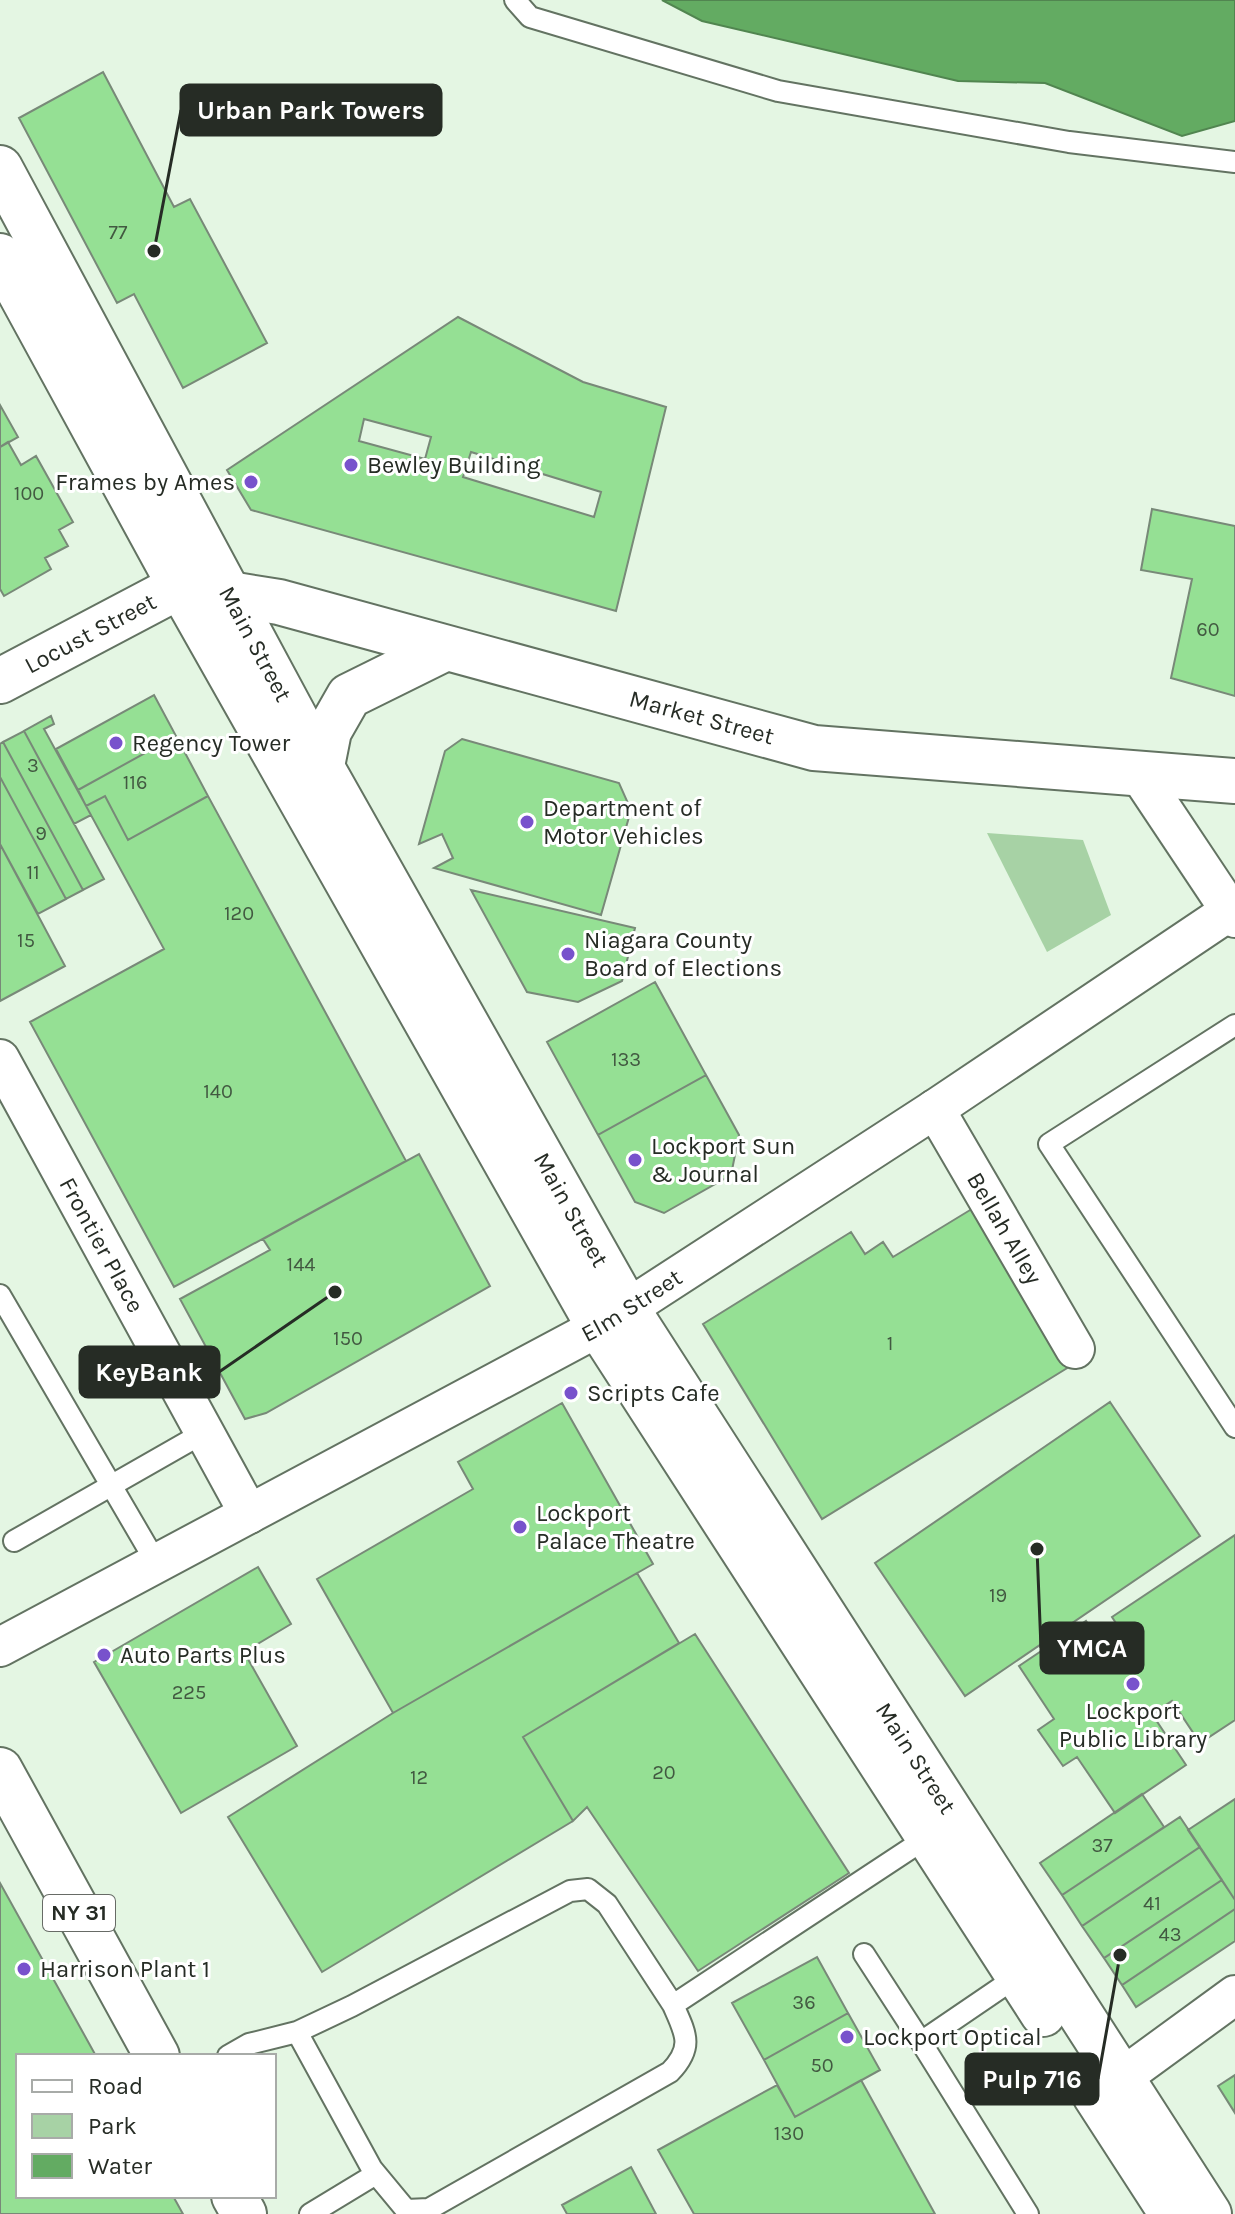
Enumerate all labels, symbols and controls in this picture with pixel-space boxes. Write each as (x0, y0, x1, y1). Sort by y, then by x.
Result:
callout: Urban Park Towers (181, 85, 441, 135)
text: Urban Park Towers (197, 95, 425, 126)
house number: 77 (109, 221, 128, 244)
place label: Bewley Building (367, 451, 541, 479)
marker: Bewley Building (342, 456, 360, 474)
place label: Frames by Ames (55, 468, 235, 496)
marker: Frames by Ames (242, 473, 260, 491)
house number: 100 (14, 482, 44, 505)
street label: Main Street (213, 581, 298, 706)
street label: Locust Street (20, 587, 161, 680)
house number: 60 (1196, 618, 1220, 641)
street label: Market Street (626, 684, 777, 750)
place label: Regency Tower (132, 729, 291, 757)
marker: Regency Tower (107, 734, 125, 752)
house number: 3 (27, 754, 39, 777)
house number: 116 (123, 771, 147, 794)
place label: Department of Motor Vehicles (543, 794, 704, 850)
marker: Department of Motor Vehicles (518, 813, 536, 831)
house number: 9 (35, 822, 47, 845)
house number: 11 (26, 861, 40, 884)
house number: 120 (224, 902, 254, 925)
place label: Niagara County Board of Elections (584, 926, 782, 982)
house number: 15 (17, 929, 35, 952)
marker: Niagara County Board of Elections (559, 945, 577, 963)
house number: 133 (611, 1048, 641, 1071)
house number: 140 (203, 1080, 233, 1103)
place label: Lockport Sun & Journal (651, 1132, 795, 1188)
street label: Main Street (528, 1148, 614, 1272)
marker: Lockport Sun & Journal (626, 1151, 644, 1169)
street label: Bellah Alley (961, 1167, 1048, 1289)
street label: Frontier Place (54, 1173, 150, 1317)
house number: 144 (287, 1253, 315, 1276)
street label: Elm Street (576, 1263, 687, 1348)
house number: 150 (333, 1327, 363, 1350)
house number: 1 (887, 1332, 893, 1355)
callout: KeyBank (80, 1347, 219, 1397)
text: KeyBank (95, 1357, 203, 1388)
place label: Scripts Cafe (587, 1379, 720, 1407)
marker: Scripts Cafe (562, 1384, 580, 1402)
place label: Lockport Palace Theatre (536, 1499, 695, 1555)
marker: Lockport Palace Theatre (511, 1518, 529, 1536)
house number: 19 (989, 1584, 1007, 1607)
callout: YMCA (1041, 1623, 1143, 1673)
text: YMCA (1057, 1633, 1127, 1664)
place label: Auto Parts Plus (120, 1641, 286, 1669)
marker: Auto Parts Plus (95, 1646, 113, 1664)
marker: Lockport Public Library (1124, 1675, 1142, 1693)
house number: 225 (172, 1681, 206, 1704)
street label: Main Street (870, 1697, 962, 1819)
place label: Lockport Public Library (1059, 1697, 1207, 1753)
house number: 20 (652, 1761, 676, 1784)
house number: 12 (410, 1766, 428, 1789)
house number: 37 (1091, 1834, 1113, 1857)
house number: 41 (1143, 1892, 1161, 1915)
road number: NY 31 (43, 1895, 115, 1931)
house number: 43 (1159, 1923, 1181, 1946)
place label: Harrison Plant 1 (40, 1955, 210, 1983)
marker: Harrison Plant 1 (15, 1960, 33, 1978)
house number: 36 (792, 1991, 816, 2014)
place label: Lockport Optical (863, 2023, 1042, 2051)
marker: Lockport Optical (838, 2028, 856, 2046)
legend (16, 2054, 276, 2198)
house number: 50 (810, 2054, 834, 2077)
callout: Pulp 716 (966, 2054, 1098, 2104)
text: Pulp 716 (982, 2064, 1082, 2095)
text: Road (88, 2072, 143, 2100)
text: Park (88, 2112, 137, 2140)
house number: 130 (774, 2122, 804, 2145)
text: Water (88, 2152, 152, 2180)

